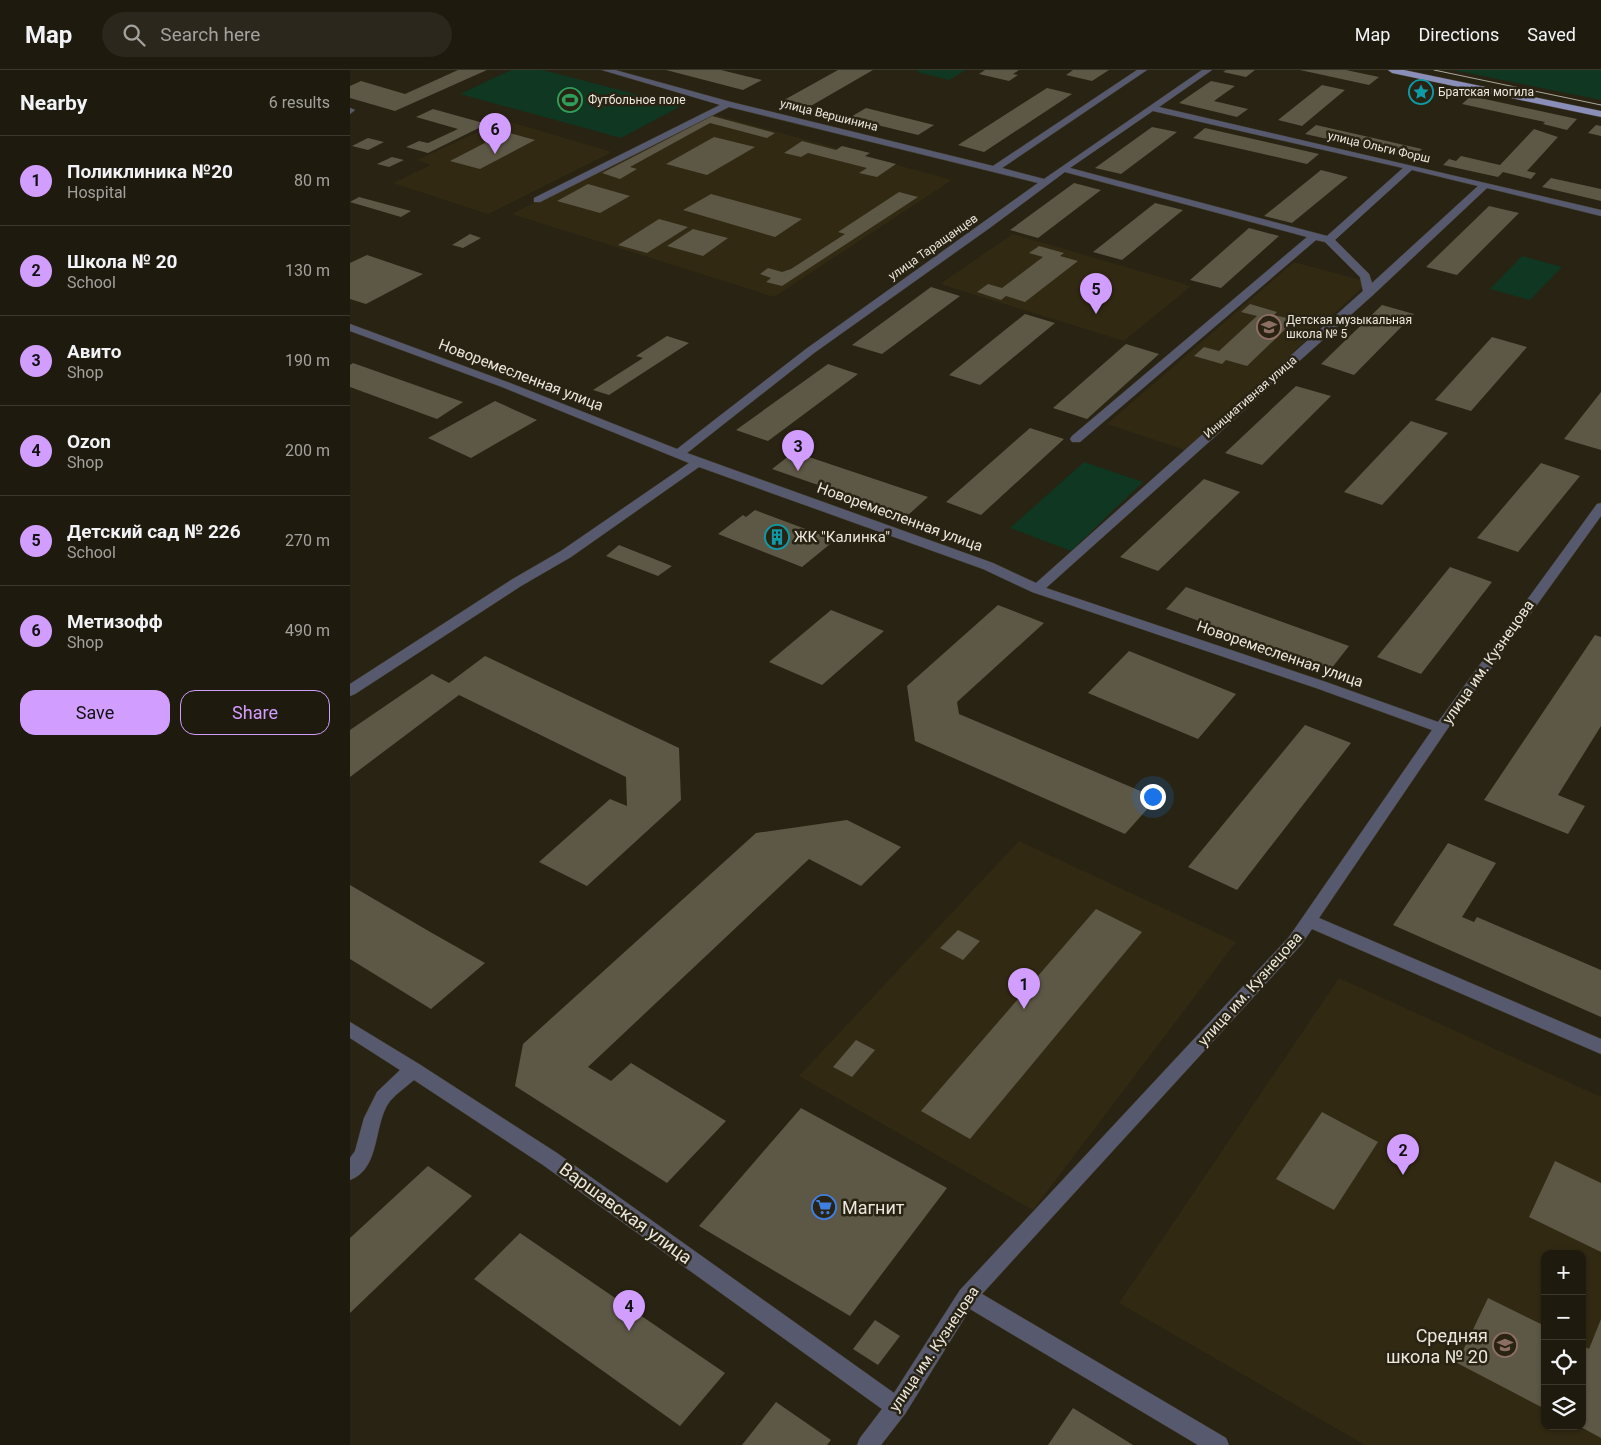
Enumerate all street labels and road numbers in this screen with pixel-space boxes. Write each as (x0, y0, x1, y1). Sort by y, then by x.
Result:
street label: улица Вершинина (779, 96, 879, 134)
street label: улица Ольги Форш (1326, 128, 1432, 166)
street label: улица Таращанцев (886, 211, 980, 283)
street label: Новоремесленная улица (436, 335, 606, 415)
street label: Инициативная улица (1201, 353, 1299, 441)
street label: Новоремесленная улица (815, 479, 985, 555)
street label: улица им. Кузнецова (1438, 597, 1538, 727)
street label: Новоремесленная улица (1194, 617, 1366, 691)
street label: улица им. Кузнецова (1194, 928, 1306, 1050)
street label: Варшавская улица (556, 1158, 696, 1268)
street label: улица им. Кузнецова (885, 1283, 983, 1415)

